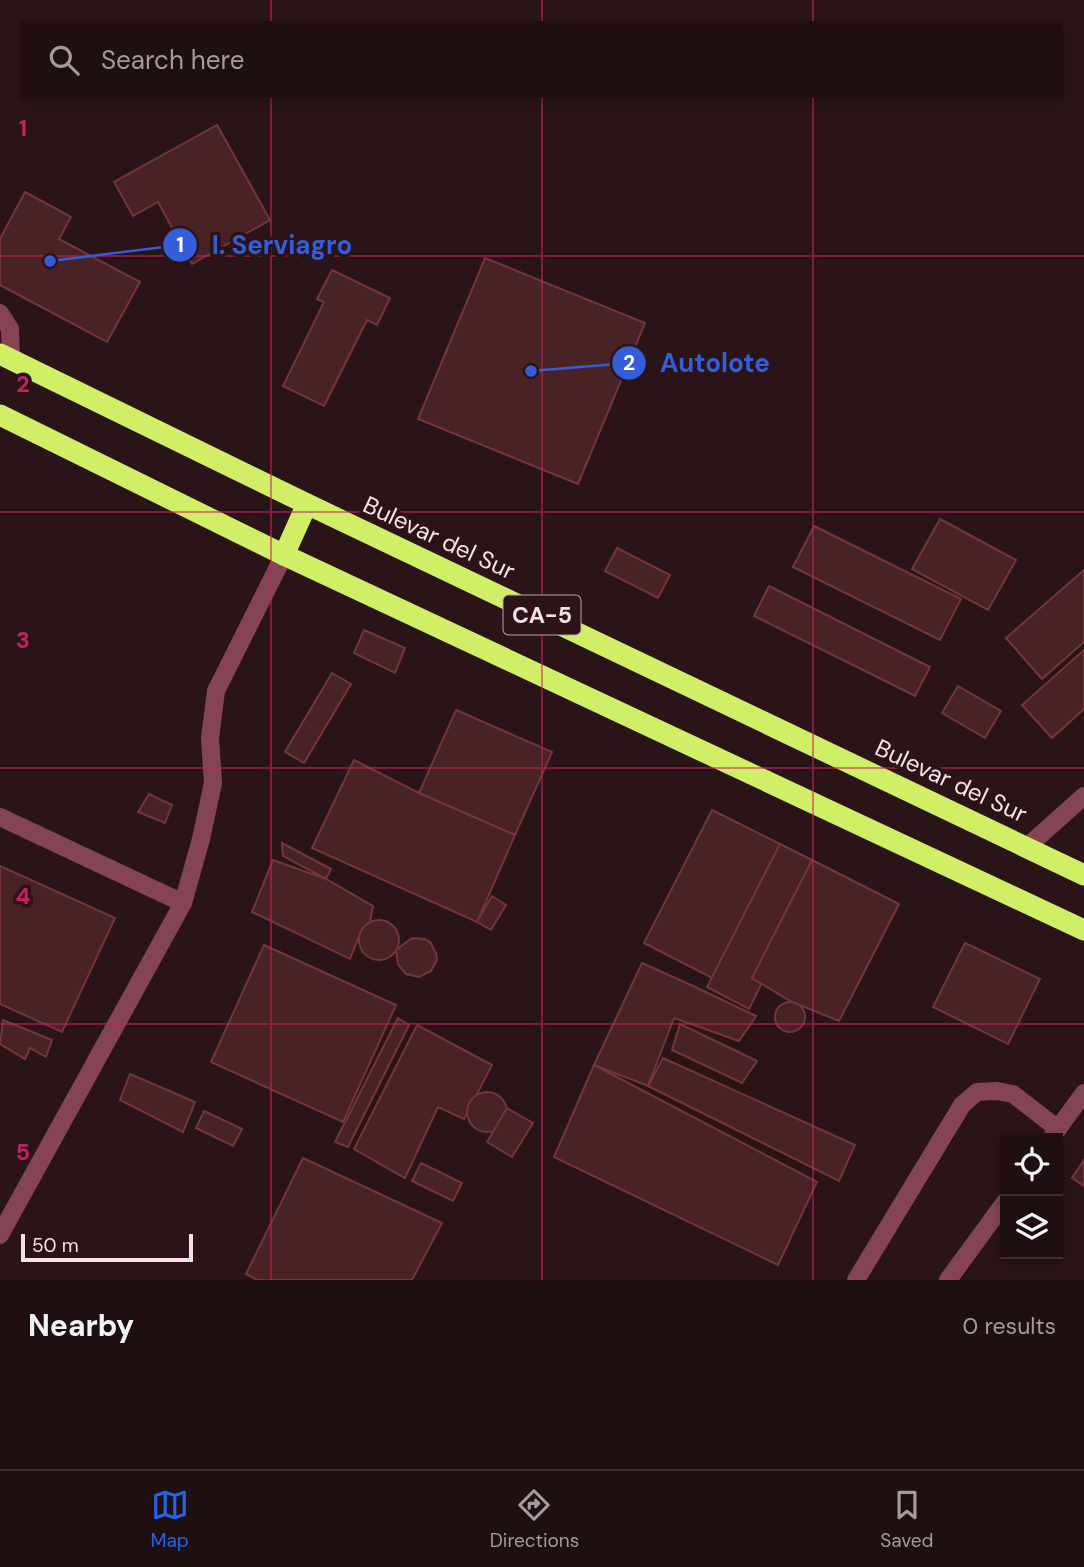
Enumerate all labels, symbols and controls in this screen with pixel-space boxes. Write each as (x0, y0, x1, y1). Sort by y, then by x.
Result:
search box (21, 21, 1063, 98)
icon: search (45, 41, 83, 79)
text: Search here (101, 43, 244, 77)
text: 1 (19, 113, 27, 143)
callout: I. Serviagro (163, 221, 366, 268)
text: I. Serviagro (212, 228, 352, 262)
text: 1 (176, 231, 184, 259)
callout: Autolote (611, 339, 784, 386)
text: Autolote (660, 346, 770, 380)
text: 2 (623, 349, 635, 377)
text: 2 (16, 369, 30, 399)
street label: Bulevar del Sur (358, 489, 520, 586)
road number: CA-5 (504, 596, 580, 635)
text: 3 (16, 625, 30, 655)
street label: Bulevar del Sur (870, 732, 1032, 829)
text: 4 (16, 881, 31, 911)
map controls (1000, 1133, 1063, 1259)
button: locate (1000, 1133, 1063, 1196)
text: 5 (16, 1137, 30, 1167)
button: layers (1000, 1196, 1063, 1259)
scale bar (21, 1231, 192, 1263)
text: 50 m (32, 1233, 79, 1258)
text: Nearby (28, 1306, 134, 1345)
text: 0 results (963, 1311, 1056, 1341)
tab: Map (151, 1486, 189, 1553)
tab: Directions (490, 1486, 579, 1553)
tab: Saved (880, 1486, 933, 1553)

